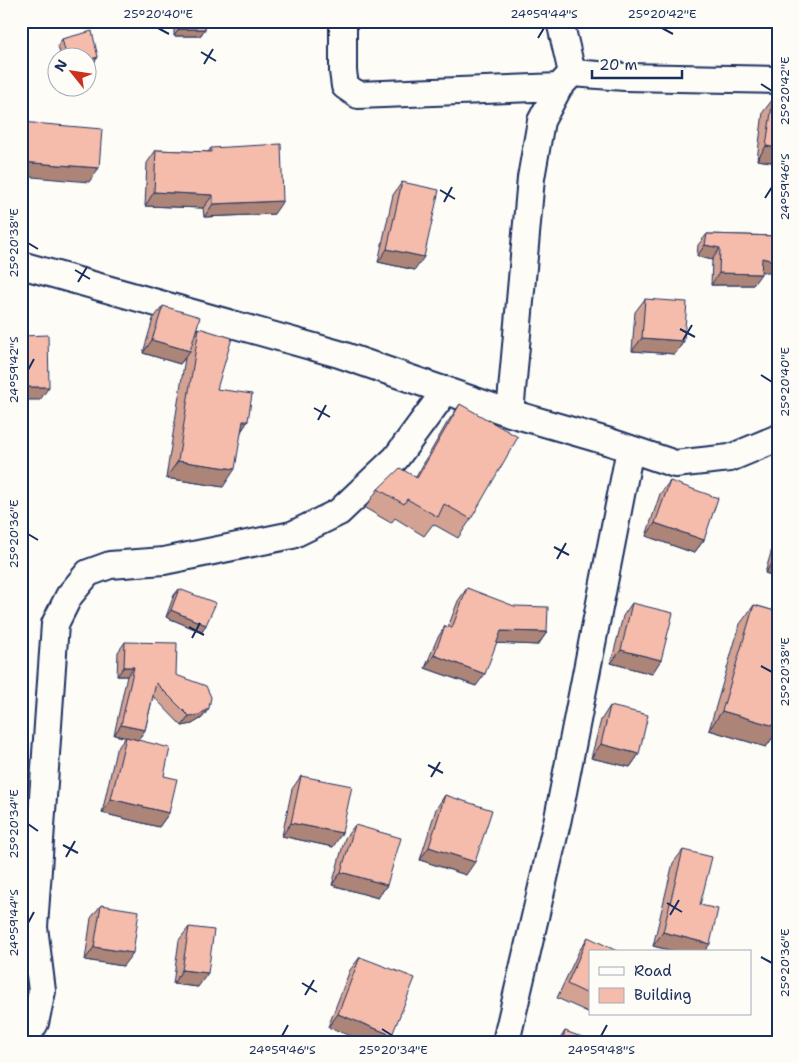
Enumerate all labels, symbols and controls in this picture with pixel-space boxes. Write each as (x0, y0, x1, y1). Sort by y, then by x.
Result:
text: 25°20'40"E (123, 6, 193, 22)
text: 24°59'44"S (510, 6, 578, 22)
text: 25°20'42"E (628, 6, 696, 22)
north arrow (48, 48, 98, 98)
scale bar (592, 48, 682, 80)
text: 20 m (599, 55, 638, 75)
text: N (50, 56, 71, 75)
text: 25°20'42"E (777, 57, 793, 125)
text: 24°59'46"S (777, 153, 793, 221)
text: 25°20'38"E (6, 208, 22, 278)
text: 24°59'42"S (6, 336, 22, 404)
text: 25°20'40"E (777, 347, 793, 417)
text: 25°20'36"E (6, 499, 22, 569)
text: 25°20'38"E (777, 637, 793, 707)
text: 25°20'34"E (6, 789, 22, 859)
text: 24°59'44"S (6, 889, 22, 957)
text: 25°20'36"E (777, 928, 793, 998)
legend (589, 950, 752, 1016)
text: Road (634, 961, 672, 981)
text: Building (634, 985, 691, 1005)
text: 24°59'46"S (248, 1042, 316, 1058)
text: 25°20'34"E (358, 1042, 428, 1058)
text: 24°59'48"S (567, 1042, 635, 1058)

